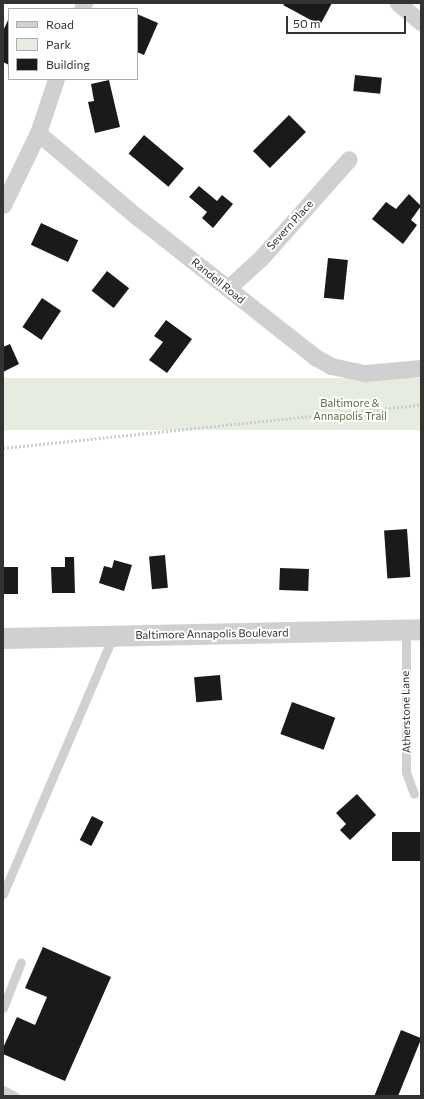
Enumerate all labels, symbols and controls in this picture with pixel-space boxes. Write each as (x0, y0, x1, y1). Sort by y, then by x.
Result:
legend (8, 8, 138, 80)
scale bar (288, 8, 408, 34)
text: 50 m (293, 16, 321, 30)
text: Road (46, 17, 74, 31)
text: Park (46, 37, 71, 51)
text: Building (46, 57, 90, 71)
street label: Severn Place (264, 197, 316, 253)
street label: Randell Road (189, 255, 247, 307)
park label: Baltimore & Annapolis Trail (313, 397, 387, 423)
street label: Baltimore Annapolis Boulevard (135, 626, 289, 642)
street label: Atherstone Lane (399, 671, 413, 753)

